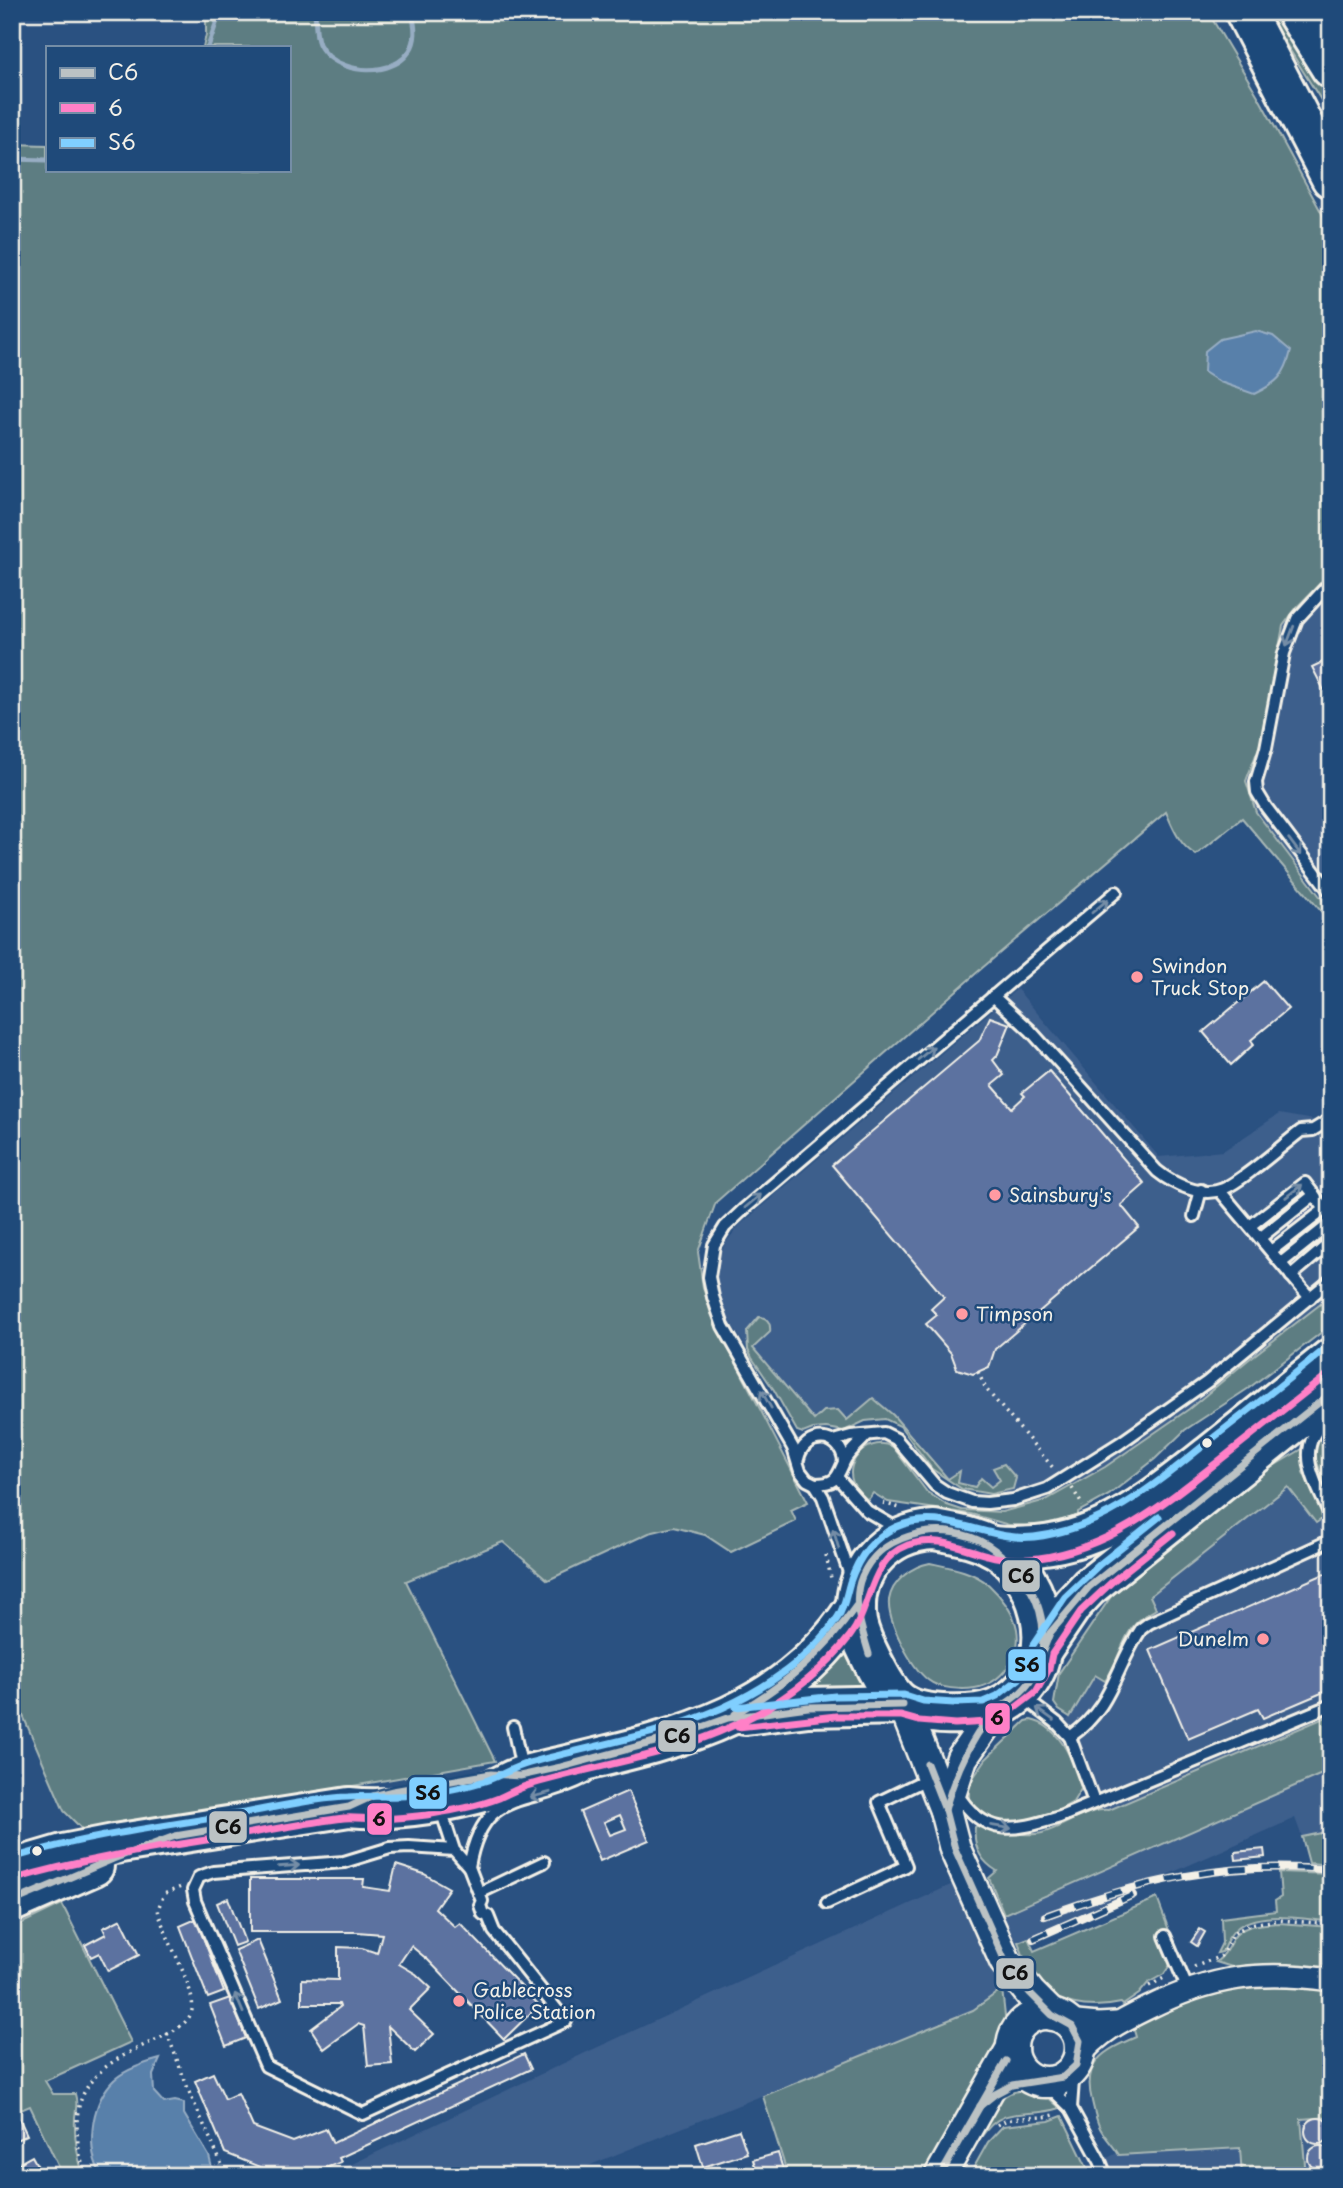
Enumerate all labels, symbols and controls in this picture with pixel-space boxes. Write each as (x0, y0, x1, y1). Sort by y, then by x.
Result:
legend (46, 46, 290, 172)
text: C6 (108, 55, 138, 87)
text: 6 (108, 91, 123, 123)
text: S6 (108, 125, 136, 157)
one-way arrow (1283, 625, 1295, 646)
one-way arrow (1288, 837, 1303, 856)
one-way arrow (1090, 898, 1108, 914)
place label: Swindon Truck Stop (1151, 951, 1249, 1001)
marker: Swindon Truck Stop (1129, 969, 1145, 985)
one-way arrow (917, 1046, 935, 1061)
place label: Sainsbury's (1009, 1180, 1112, 1208)
one-way arrow (1284, 1184, 1303, 1199)
marker: Sainsbury's (987, 1187, 1003, 1203)
one-way arrow (744, 1193, 762, 1209)
place label: Timpson (976, 1299, 1053, 1327)
marker: Timpson (954, 1306, 970, 1322)
one-way arrow (759, 1389, 773, 1409)
unlabelled marker (1200, 1436, 1214, 1450)
one-way arrow (829, 1528, 842, 1550)
line badge: C6 (1001, 1559, 1041, 1593)
text: C6 (1008, 1561, 1034, 1589)
place label: Dunelm (1177, 1624, 1249, 1652)
marker: Dunelm (1255, 1631, 1271, 1647)
line badge: S6 (1007, 1648, 1047, 1682)
text: S6 (1014, 1650, 1040, 1678)
line badge: 6 (984, 1702, 1011, 1735)
text: 6 (990, 1703, 1004, 1731)
one-way arrow (1036, 1707, 1055, 1721)
line badge: C6 (657, 1719, 697, 1753)
text: C6 (664, 1721, 690, 1749)
line badge: S6 (408, 1776, 448, 1810)
text: S6 (415, 1778, 441, 1806)
one-way arrow (529, 1789, 551, 1802)
line badge: 6 (366, 1802, 393, 1836)
text: 6 (372, 1804, 386, 1832)
line badge: C6 (208, 1810, 248, 1844)
text: C6 (215, 1812, 241, 1840)
one-way arrow (989, 1821, 1012, 1834)
unlabelled marker (30, 1844, 44, 1858)
one-way arrow (277, 1860, 300, 1873)
line badge: C6 (995, 1957, 1035, 1990)
text: C6 (1002, 1958, 1028, 1986)
place label: Gablecross Police Station (473, 1975, 596, 2025)
one-way arrow (232, 1993, 245, 2014)
marker: Gablecross Police Station (451, 1993, 467, 2009)

